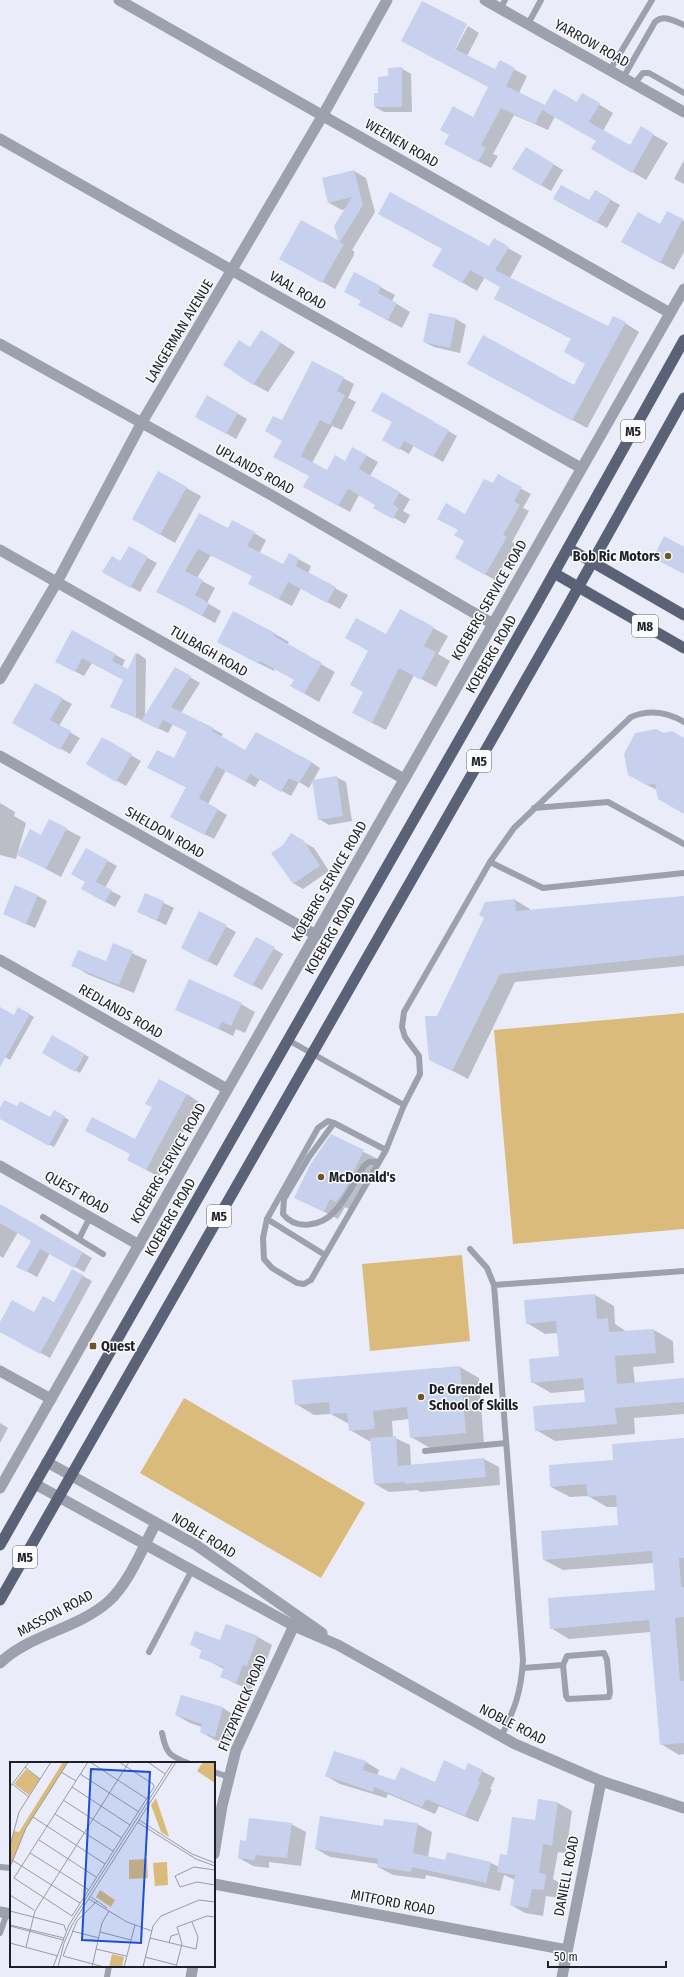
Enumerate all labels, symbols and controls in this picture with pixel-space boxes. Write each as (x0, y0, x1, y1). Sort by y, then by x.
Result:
street label: YARROW ROAD (551, 16, 632, 71)
street label: WEENEN ROAD (362, 116, 442, 171)
street label: VAAL ROAD (266, 267, 329, 313)
street label: LANGERMAN AVENUE (142, 276, 217, 386)
road number: M5 (621, 420, 645, 442)
street label: UPLANDS ROAD (212, 441, 297, 498)
street label: KOEBERG SERVICE ROAD (448, 537, 531, 663)
place label: Bob Ric Motors (573, 548, 660, 565)
marker: Bob Ric Motors (663, 551, 673, 561)
street label: KOEBERG ROAD (462, 612, 521, 696)
road number: M8 (632, 615, 658, 637)
street label: TULBAGH ROAD (167, 622, 251, 681)
road number: M5 (467, 750, 491, 772)
street label: SHELDON ROAD (122, 803, 207, 862)
street label: KOEBERG SERVICE ROAD (288, 818, 371, 944)
street label: KOEBERG ROAD (301, 893, 360, 977)
street label: REDLANDS ROAD (76, 980, 166, 1042)
street label: KOEBERG SERVICE ROAD (127, 1100, 210, 1226)
street label: QUEST ROAD (42, 1167, 112, 1218)
place label: McDonald's (329, 1169, 396, 1186)
marker: McDonald's (316, 1172, 326, 1182)
street label: KOEBERG ROAD (141, 1175, 200, 1259)
road number: M5 (207, 1205, 231, 1227)
place label: Quest (101, 1338, 136, 1355)
marker: Quest (88, 1341, 98, 1351)
place label: De Grendel School of Skills (429, 1381, 518, 1414)
marker: De Grendel School of Skills (416, 1392, 426, 1402)
street label: NOBLE ROAD (168, 1509, 239, 1562)
road number: M5 (13, 1546, 37, 1568)
street label: MASSON ROAD (14, 1586, 96, 1640)
street label: FITZPATRICK ROAD (215, 1652, 270, 1754)
street label: NOBLE ROAD (477, 1700, 549, 1749)
inset map (10, 1762, 215, 1967)
street label: DANIELL ROAD (550, 1834, 583, 1918)
street label: MITFORD ROAD (349, 1886, 436, 1919)
scale bar (548, 1943, 666, 1969)
text: 50 m (554, 1950, 578, 1964)

